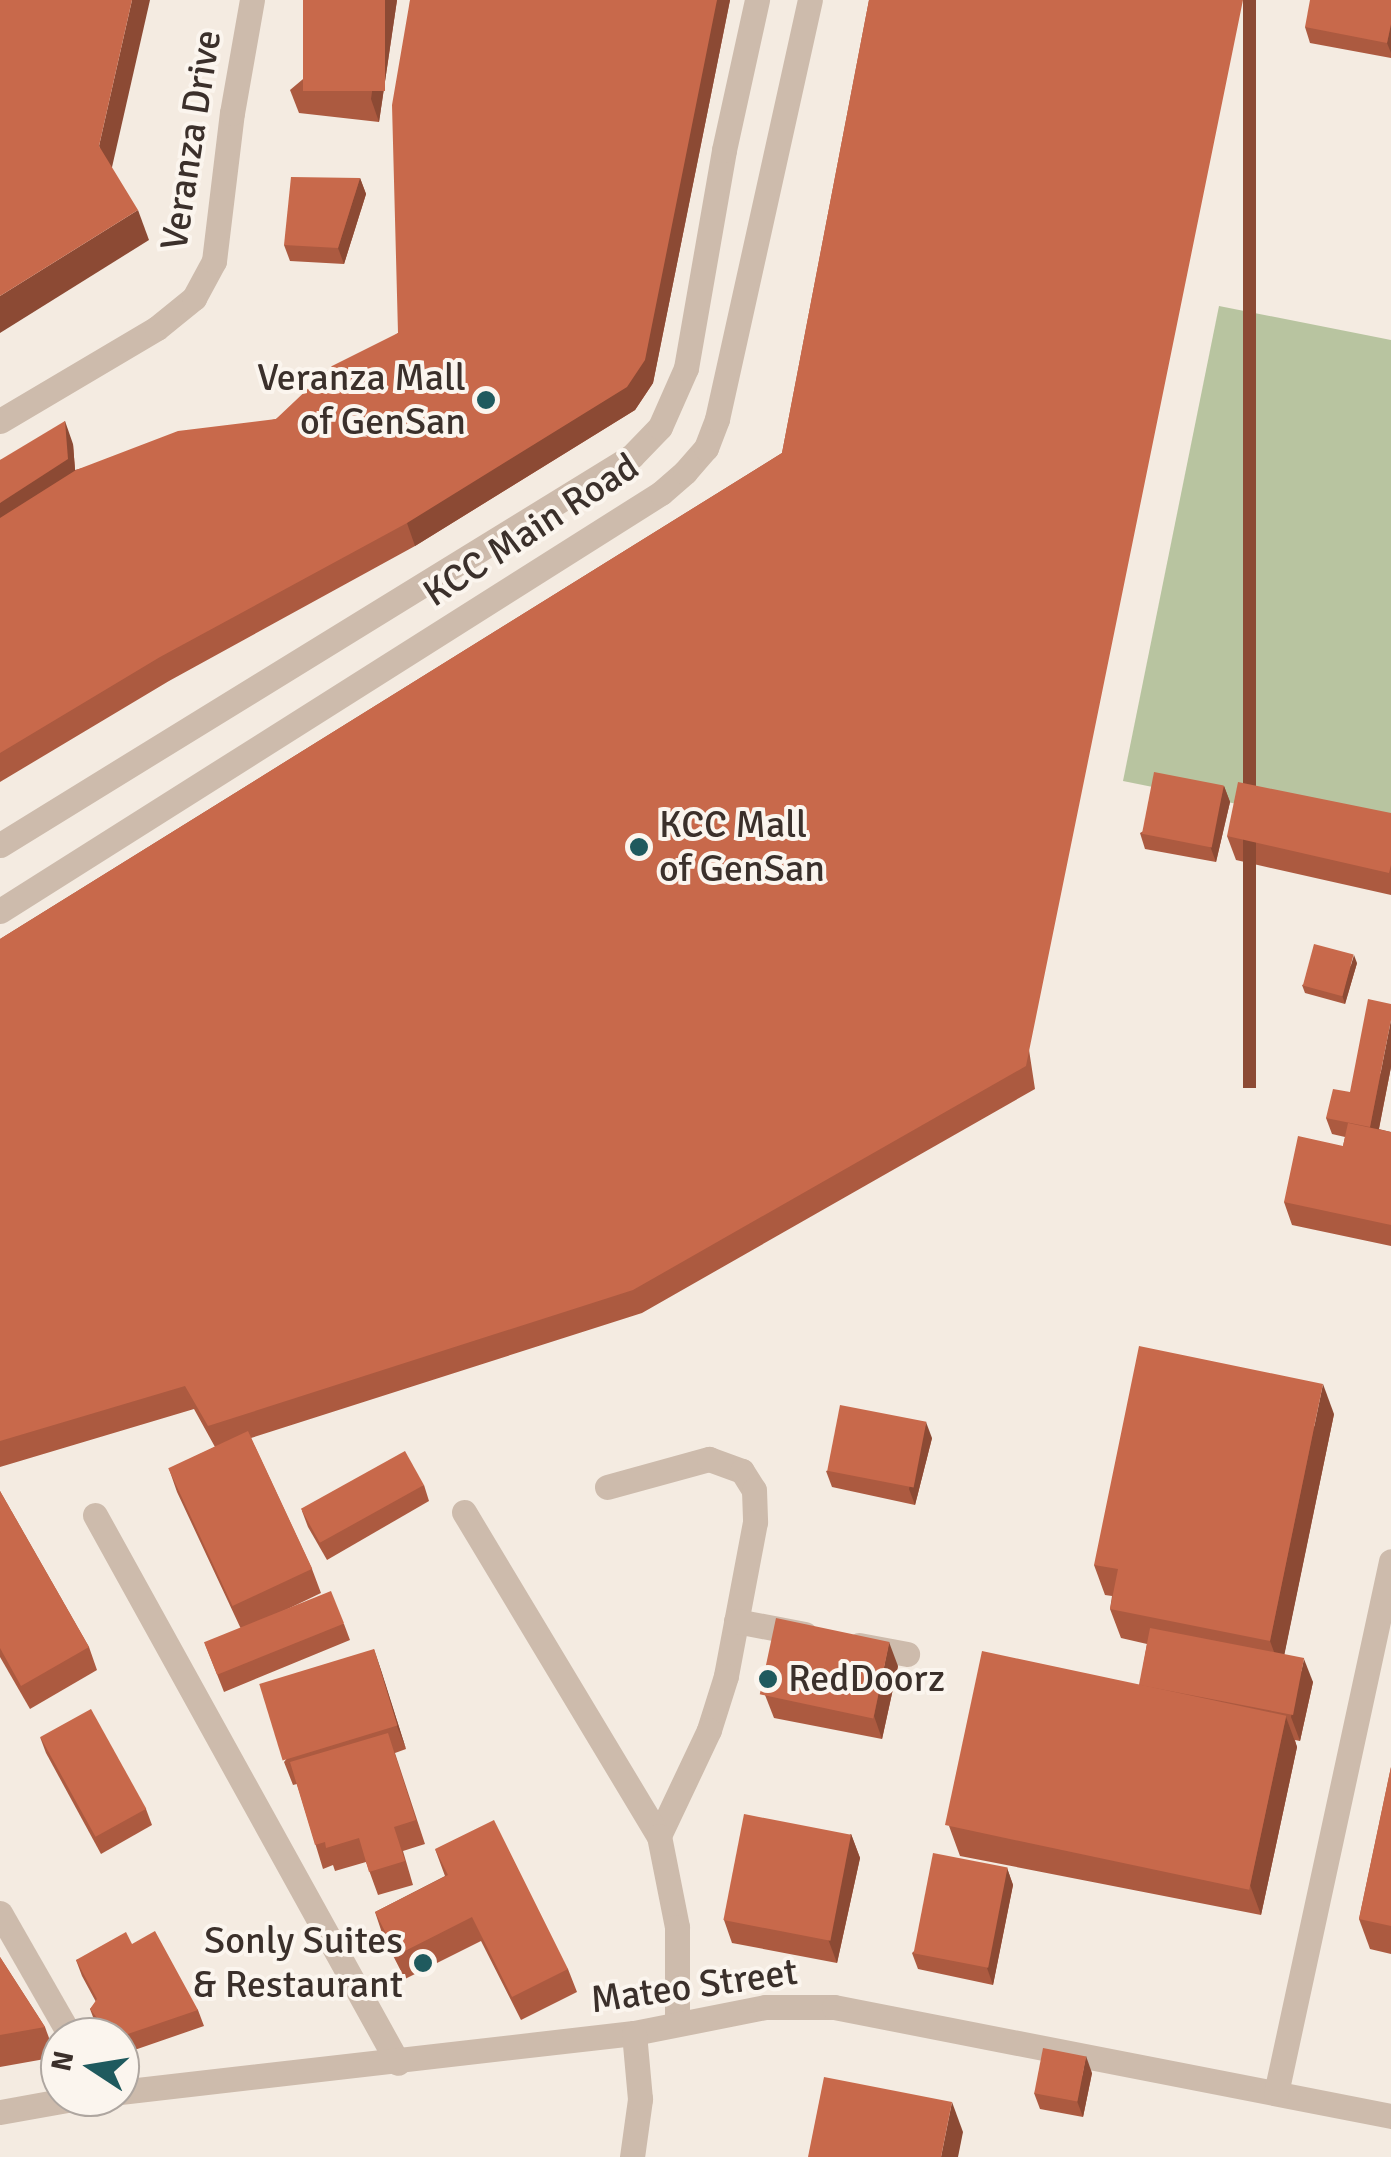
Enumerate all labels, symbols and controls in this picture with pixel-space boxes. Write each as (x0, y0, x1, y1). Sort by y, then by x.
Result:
street label: Veranza Drive (151, 27, 231, 253)
place label: Veranza Mall of GenSan (257, 355, 466, 444)
marker: Veranza Mall of GenSan (475, 389, 497, 411)
street label: KCC Main Road (415, 444, 647, 616)
place label: KCC Mall of GenSan (659, 802, 825, 892)
marker: KCC Mall of GenSan (628, 836, 650, 858)
place label: RedDoorz (788, 1656, 945, 1702)
marker: RedDoorz (757, 1668, 779, 1690)
place label: Sonly Suites & Restaurant (193, 1918, 403, 2008)
street label: Mateo Street (588, 1949, 800, 2023)
marker: Sonly Suites & Restaurant (412, 1952, 434, 1974)
north arrow (40, 2017, 140, 2117)
text: N (44, 2048, 81, 2074)

